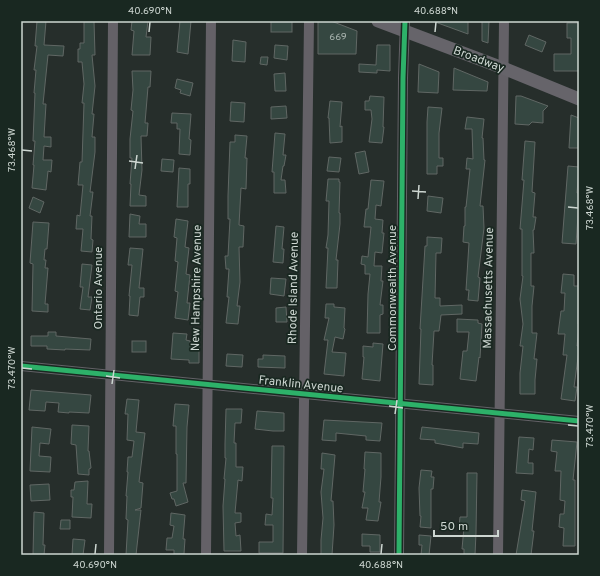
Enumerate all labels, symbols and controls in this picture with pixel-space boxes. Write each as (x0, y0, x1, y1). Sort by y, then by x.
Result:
text: 40.690°N (128, 5, 172, 18)
text: 40.688°N (414, 5, 458, 18)
house number: 669 (329, 31, 347, 44)
street label: Broadway (451, 43, 506, 77)
text: 73.468°W (6, 128, 19, 172)
text: 73.468°W (584, 186, 597, 230)
street label: New Hampshire Avenue (188, 225, 206, 351)
street label: Commonwealth Avenue (385, 225, 401, 351)
street label: Massachusetts Avenue (480, 227, 498, 349)
street label: Rhode Island Avenue (285, 232, 303, 344)
street label: Ontario Avenue (91, 246, 107, 330)
text: 73.470°W (6, 346, 19, 390)
street label: Franklin Avenue (258, 373, 344, 397)
text: 73.470°W (584, 404, 597, 448)
scale bar (434, 512, 498, 538)
text: 50 m (440, 519, 468, 535)
text: 40.690°N (73, 559, 117, 572)
text: 40.688°N (359, 559, 403, 572)

